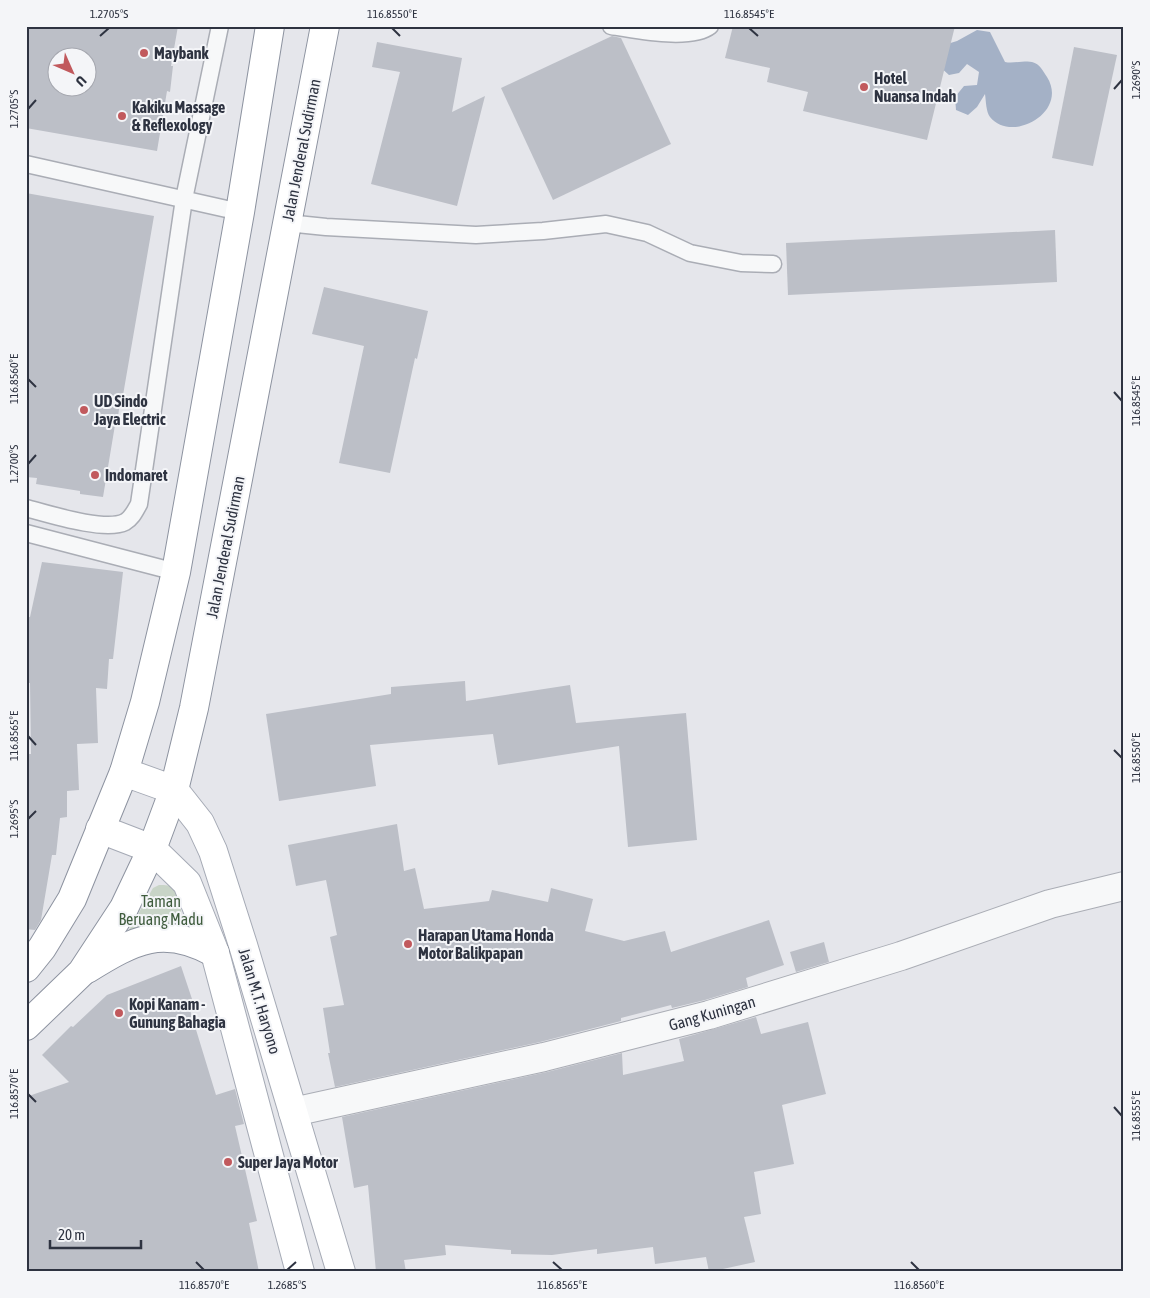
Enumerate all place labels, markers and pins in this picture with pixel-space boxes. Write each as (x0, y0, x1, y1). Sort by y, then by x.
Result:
place label: Maybank (154, 44, 210, 62)
marker: Maybank (138, 47, 150, 59)
place label: Hotel Nuansa Indah (874, 69, 957, 105)
marker: Hotel Nuansa Indah (858, 81, 870, 93)
place label: Kakiku Massage & Reflexology (132, 98, 225, 134)
marker: Kakiku Massage & Reflexology (116, 110, 128, 122)
place label: UD Sindo Jaya Electric (93, 392, 166, 428)
marker: UD Sindo Jaya Electric (78, 404, 90, 416)
place label: Indomaret (105, 466, 168, 484)
marker: Indomaret (89, 469, 101, 481)
place label: Harapan Utama Honda Motor Balikpapan (418, 926, 554, 962)
marker: Harapan Utama Honda Motor Balikpapan (402, 938, 414, 950)
place label: Kopi Kanam - Gunung Bahagia (129, 995, 226, 1031)
marker: Kopi Kanam - Gunung Bahagia (113, 1007, 125, 1019)
place label: Super Jaya Motor (238, 1153, 338, 1171)
marker: Super Jaya Motor (222, 1156, 234, 1168)

